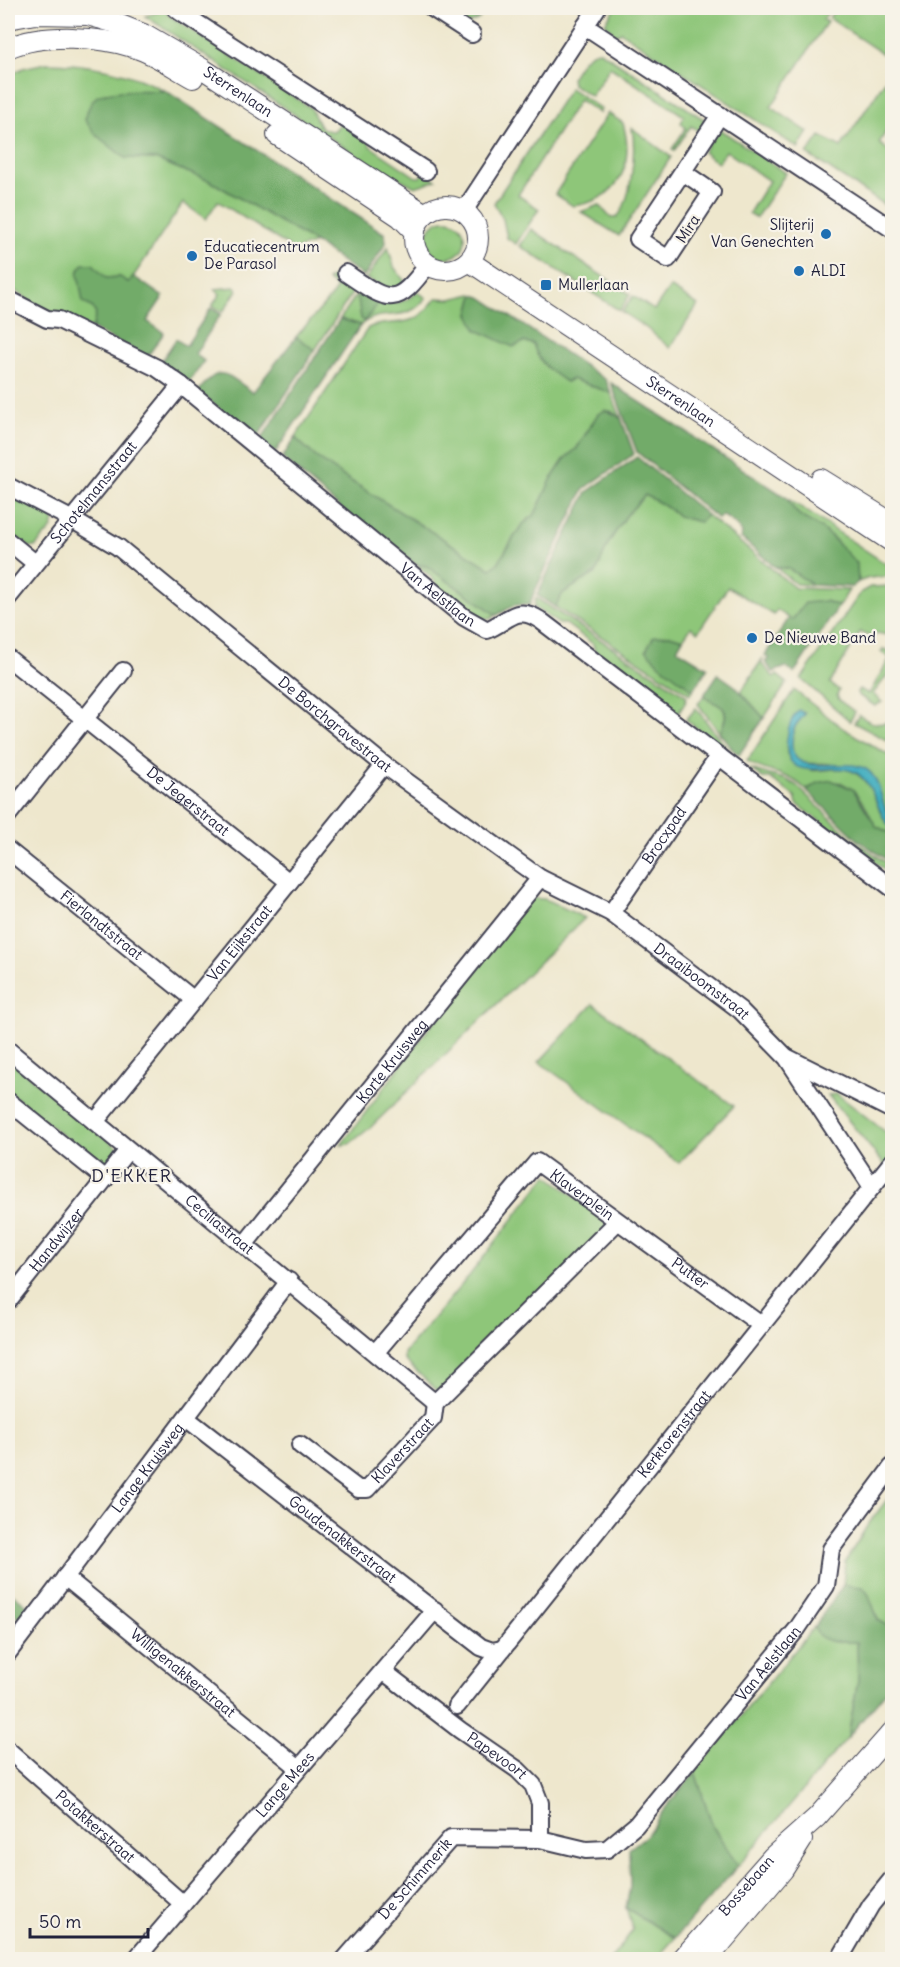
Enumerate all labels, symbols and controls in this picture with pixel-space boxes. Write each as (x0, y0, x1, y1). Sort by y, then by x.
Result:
street label: Sterrenlaan (200, 62, 277, 121)
street label: Mira (671, 211, 704, 246)
place label: Slijterij Van Genechten (711, 215, 814, 251)
marker: Slijterij Van Genechten (819, 227, 833, 241)
place label: Educatiecentrum De Parasol (204, 237, 320, 273)
marker: Educatiecentrum De Parasol (185, 249, 199, 263)
place label: ALDI (811, 261, 846, 280)
marker: ALDI (792, 264, 806, 278)
place label: Mullerlaan (558, 275, 629, 294)
marker: Mullerlaan (539, 278, 553, 292)
street label: Sterrenlaan (643, 371, 719, 431)
street label: Schotelmansstraat (46, 437, 141, 547)
street label: Van Aelstlaan (396, 558, 479, 631)
place label: De Nieuwe Band (764, 628, 876, 647)
marker: De Nieuwe Band (745, 631, 759, 645)
street label: De Borchgravestraat (274, 672, 395, 776)
street label: De Jegerstraat (143, 762, 233, 840)
street label: Brocxpad (638, 803, 690, 868)
street label: Fierlandtstraat (57, 886, 147, 964)
street label: Van Eijkstraat (203, 901, 276, 985)
street label: Draaiboomstraat (650, 939, 754, 1023)
street label: Korte Kruisweg (352, 1015, 431, 1107)
district label: D'EKKER (91, 1164, 173, 1187)
street label: Klaverplein (546, 1165, 618, 1224)
street label: Ceciliastraat (181, 1190, 258, 1258)
street label: Handwijzer (25, 1204, 87, 1275)
street label: Putter (668, 1253, 713, 1293)
street label: Kerktorenstraat (633, 1386, 715, 1482)
street label: Klaverstraat (367, 1414, 437, 1487)
street label: Lange Kruisweg (107, 1419, 188, 1516)
street label: Goudenakkerstraat (285, 1491, 400, 1587)
street label: Van Aelstlaan (732, 1622, 805, 1705)
street label: Willigenakkerstraat (127, 1624, 240, 1721)
street label: Papevoort (463, 1728, 532, 1783)
street label: Lange Mees (252, 1747, 318, 1821)
street label: Potakkerstraat (52, 1786, 139, 1866)
street label: De Schimmerik (374, 1834, 456, 1923)
street label: Bossebaan (715, 1851, 778, 1920)
scale bar (30, 1901, 148, 1939)
text: 50 m (39, 1910, 81, 1933)

